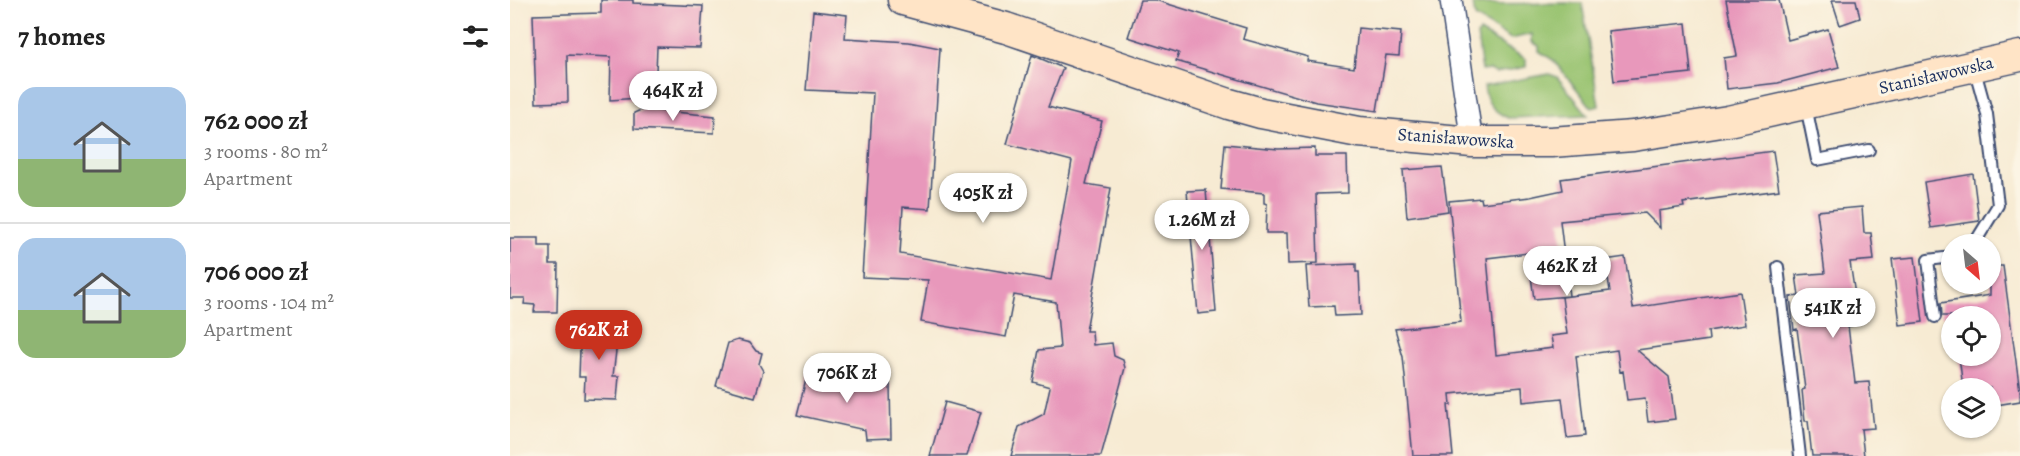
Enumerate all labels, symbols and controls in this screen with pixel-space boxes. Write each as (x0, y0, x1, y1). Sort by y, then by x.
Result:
text: 7 homes (18, 19, 106, 54)
icon: filters (459, 20, 492, 53)
street label: Stanisławowska (1876, 50, 1996, 100)
pin: 464K zł (618, 71, 728, 122)
text: 464K zł (643, 77, 703, 104)
text: 762 000 zł (204, 103, 308, 138)
icon: home (66, 111, 138, 183)
street label: Stanisławowska (1397, 122, 1516, 154)
text: 3 rooms · 80 m² (204, 138, 328, 165)
text: Apartment (204, 165, 293, 192)
pin: 405K zł (928, 173, 1038, 224)
text: 405K zł (953, 179, 1013, 206)
pin: 1.26M zł (1140, 200, 1264, 251)
text: 1.26M zł (1168, 206, 1236, 233)
north arrow (1941, 234, 2001, 294)
map controls (1941, 234, 2001, 438)
pin: 462K zł (1512, 246, 1622, 297)
text: 462K zł (1537, 252, 1597, 279)
text: 706 000 zł (204, 254, 308, 289)
icon: home (66, 262, 138, 334)
pin: 541K zł (1778, 288, 1888, 339)
text: 3 rooms · 104 m² (204, 289, 334, 316)
text: 541K zł (1805, 294, 1861, 321)
button: locate (1941, 306, 2001, 366)
pin: 762K zł (544, 310, 654, 361)
text: Apartment (204, 316, 293, 343)
text: 762K zł (569, 316, 629, 343)
pin: 706K zł (792, 353, 902, 404)
text: 706K zł (817, 359, 877, 386)
button: layers (1941, 378, 2001, 438)

